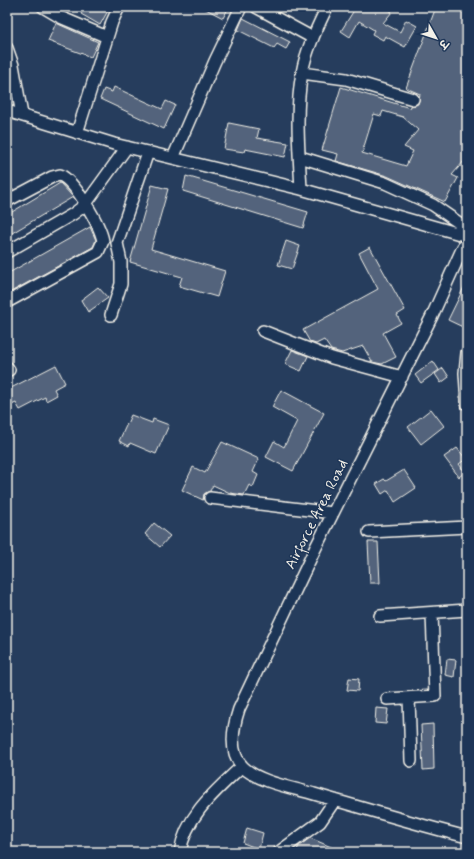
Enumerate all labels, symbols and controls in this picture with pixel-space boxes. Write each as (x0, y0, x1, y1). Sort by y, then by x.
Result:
north arrow (416, 18, 456, 58)
text: उ (434, 36, 451, 52)
street label: Airforce Area Road (281, 456, 355, 574)

